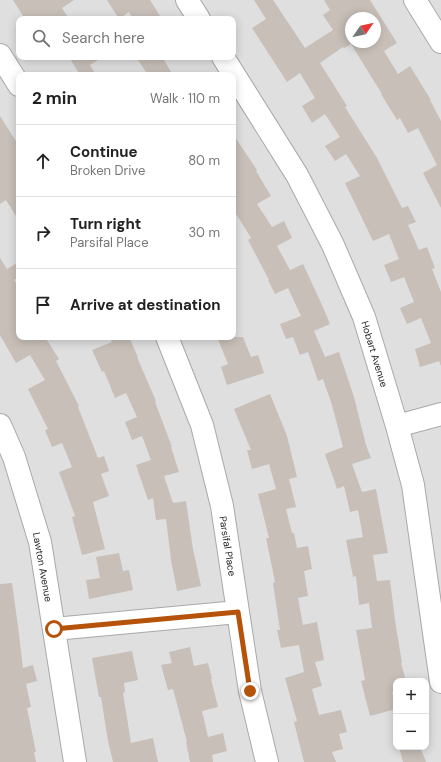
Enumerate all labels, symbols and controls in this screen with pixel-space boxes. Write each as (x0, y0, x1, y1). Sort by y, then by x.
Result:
north arrow (345, 12, 381, 48)
search box (16, 16, 236, 60)
icon: search (30, 27, 52, 49)
text: Search here (62, 28, 145, 48)
text: 2 min (32, 87, 77, 109)
text: Walk · 110 m (150, 90, 220, 107)
text: Continue (70, 142, 138, 162)
icon: ahead (32, 150, 54, 172)
text: 80 m (188, 152, 220, 169)
text: Broken Drive (70, 162, 145, 179)
text: Turn right (70, 214, 141, 234)
icon: right (32, 222, 54, 244)
text: 30 m (188, 224, 220, 241)
text: Parsifal Place (70, 234, 149, 251)
icon: arrive (32, 294, 54, 316)
text: Arrive at destination (70, 295, 221, 315)
street label: Hobart Avenue (358, 319, 391, 389)
street label: Parsifal Place (216, 515, 239, 577)
street label: Lawton Avenue (30, 531, 55, 603)
route start (45, 620, 63, 638)
map controls (393, 678, 429, 750)
button: + (393, 678, 429, 714)
route end (241, 682, 259, 700)
button: − (393, 714, 429, 750)

